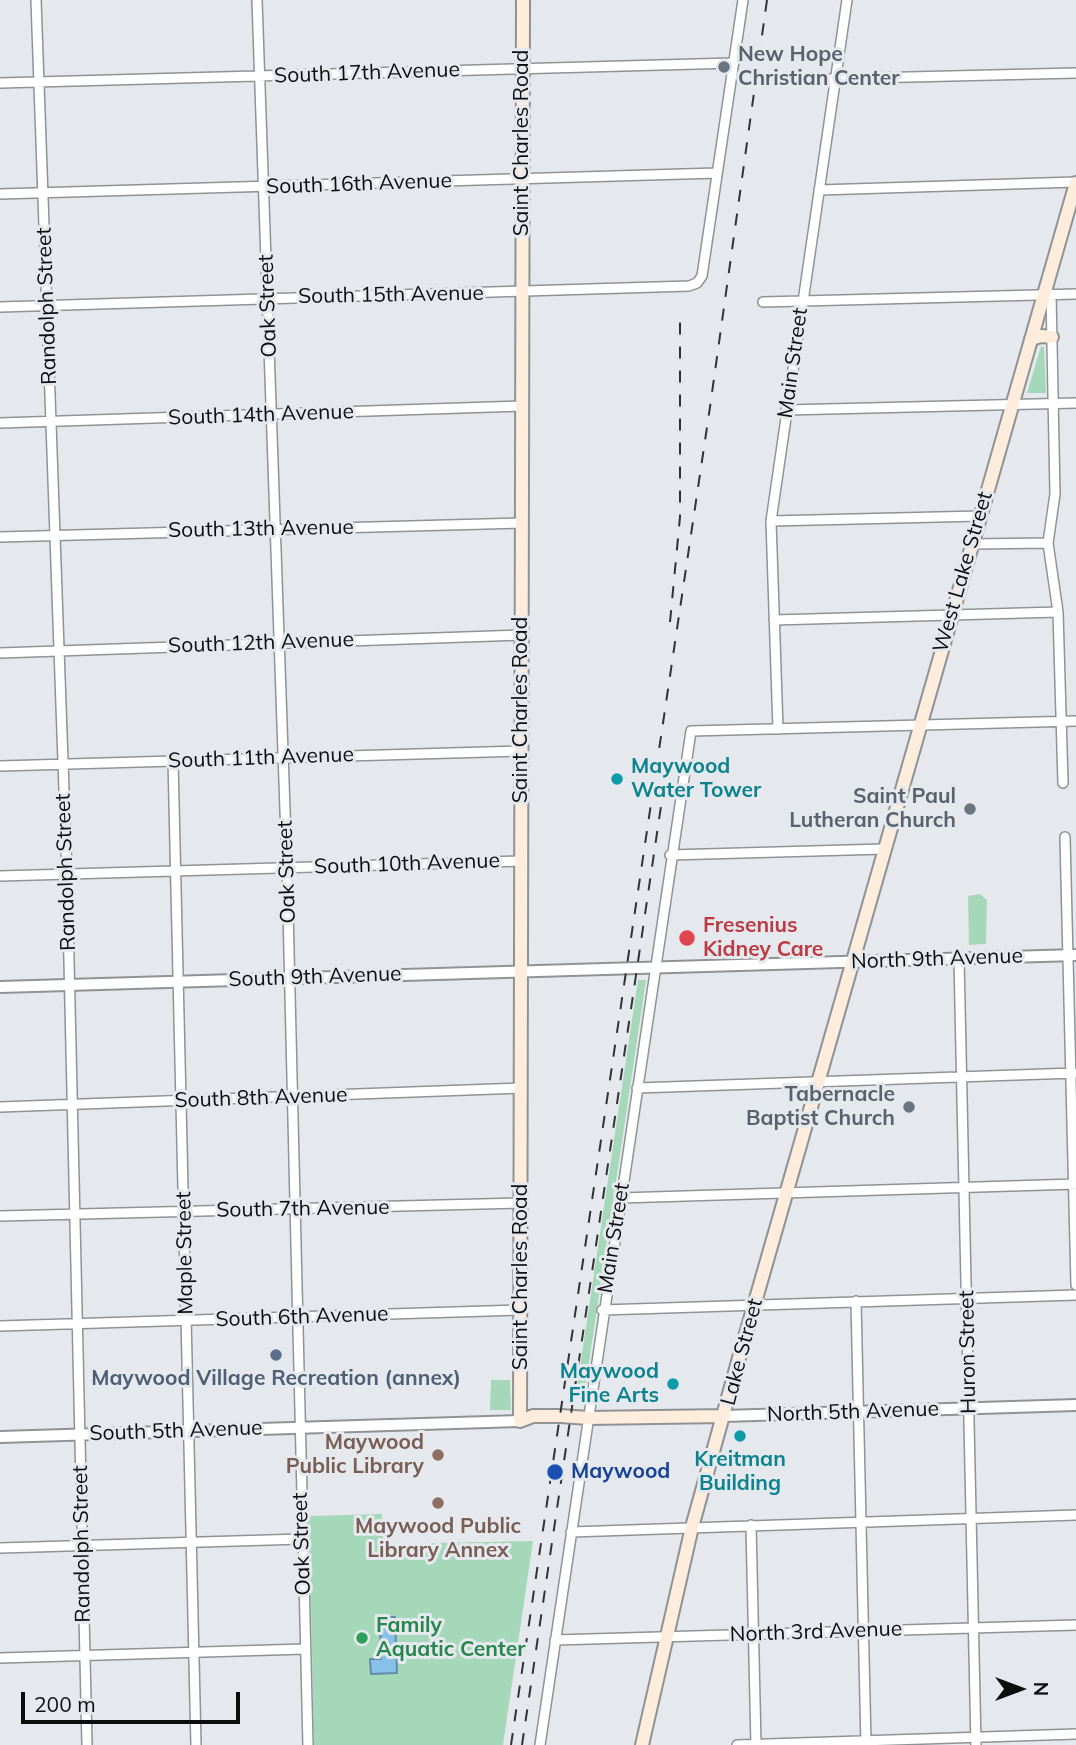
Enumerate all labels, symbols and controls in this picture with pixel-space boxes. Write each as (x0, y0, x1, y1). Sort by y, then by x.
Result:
place label: New Hope Christian Center (738, 42, 900, 92)
street label: Saint Charles Road (509, 50, 535, 236)
street label: South 17th Avenue (274, 57, 460, 89)
marker: New Hope Christian Center (716, 59, 732, 75)
street label: South 16th Avenue (266, 168, 452, 200)
street label: Randolph Street (32, 227, 62, 385)
street label: Oak Street (254, 254, 282, 358)
street label: South 15th Avenue (298, 281, 484, 309)
street label: Main Street (773, 306, 813, 420)
street label: South 14th Avenue (168, 399, 354, 431)
street label: West Lake Street (928, 489, 998, 655)
street label: South 13th Avenue (168, 515, 354, 543)
street label: Saint Charles Road (508, 617, 534, 803)
street label: South 12th Avenue (168, 627, 354, 659)
street label: South 11th Avenue (168, 742, 354, 774)
place label: Maywood Water Tower (631, 754, 761, 804)
marker: Maywood Water Tower (609, 771, 625, 787)
place label: Saint Paul Lutheran Church (789, 784, 956, 834)
street label: Randolph Street (51, 793, 81, 951)
marker: Saint Paul Lutheran Church (962, 801, 978, 817)
street label: Oak Street (273, 820, 301, 924)
street label: South 10th Avenue (314, 848, 500, 880)
place label: Fresenius Kidney Care (703, 913, 823, 963)
marker: Fresenius Kidney Care (677, 928, 697, 948)
street label: North 9th Avenue (851, 943, 1023, 975)
street label: South 9th Avenue (228, 961, 402, 993)
street label: South 8th Avenue (174, 1082, 348, 1114)
place label: Tabernacle Baptist Church (746, 1082, 895, 1132)
marker: Tabernacle Baptist Church (901, 1099, 917, 1115)
street label: Main Street (593, 1181, 635, 1295)
street label: Saint Charles Road (508, 1184, 534, 1370)
street label: Maple Street (171, 1191, 199, 1315)
street label: South 7th Avenue (216, 1195, 390, 1223)
street label: Huron Street (954, 1290, 982, 1414)
street label: Lake Street (716, 1296, 768, 1408)
street label: South 6th Avenue (215, 1301, 389, 1333)
marker: Maywood Village Recreation (annex) (268, 1347, 284, 1363)
place label: Maywood Fine Arts (560, 1359, 659, 1409)
place label: Maywood Village Recreation (annex) (91, 1366, 461, 1392)
marker: Maywood Fine Arts (665, 1376, 681, 1392)
street label: North 5th Avenue (767, 1396, 939, 1428)
street label: South 5th Avenue (89, 1415, 263, 1447)
marker: Kreitman Building (732, 1428, 748, 1444)
place label: Maywood Public Library (286, 1430, 424, 1480)
marker: Maywood Public Library (430, 1447, 446, 1463)
place label: Kreitman Building (694, 1447, 786, 1497)
place label: Maywood (571, 1459, 670, 1485)
marker: Maywood (545, 1462, 565, 1482)
street label: Randolph Street (68, 1465, 96, 1623)
street label: Oak Street (288, 1492, 316, 1596)
marker: Maywood Public Library Annex (430, 1495, 446, 1511)
place label: Maywood Public Library Annex (355, 1514, 521, 1564)
place label: Family Aquatic Center (376, 1613, 525, 1663)
street label: North 3rd Avenue (729, 1616, 903, 1648)
marker: Family Aquatic Center (354, 1630, 370, 1646)
north arrow (985, 1654, 1055, 1724)
scale bar (24, 1678, 243, 1722)
text: N (1029, 1682, 1053, 1696)
text: 200 m (34, 1691, 96, 1717)

